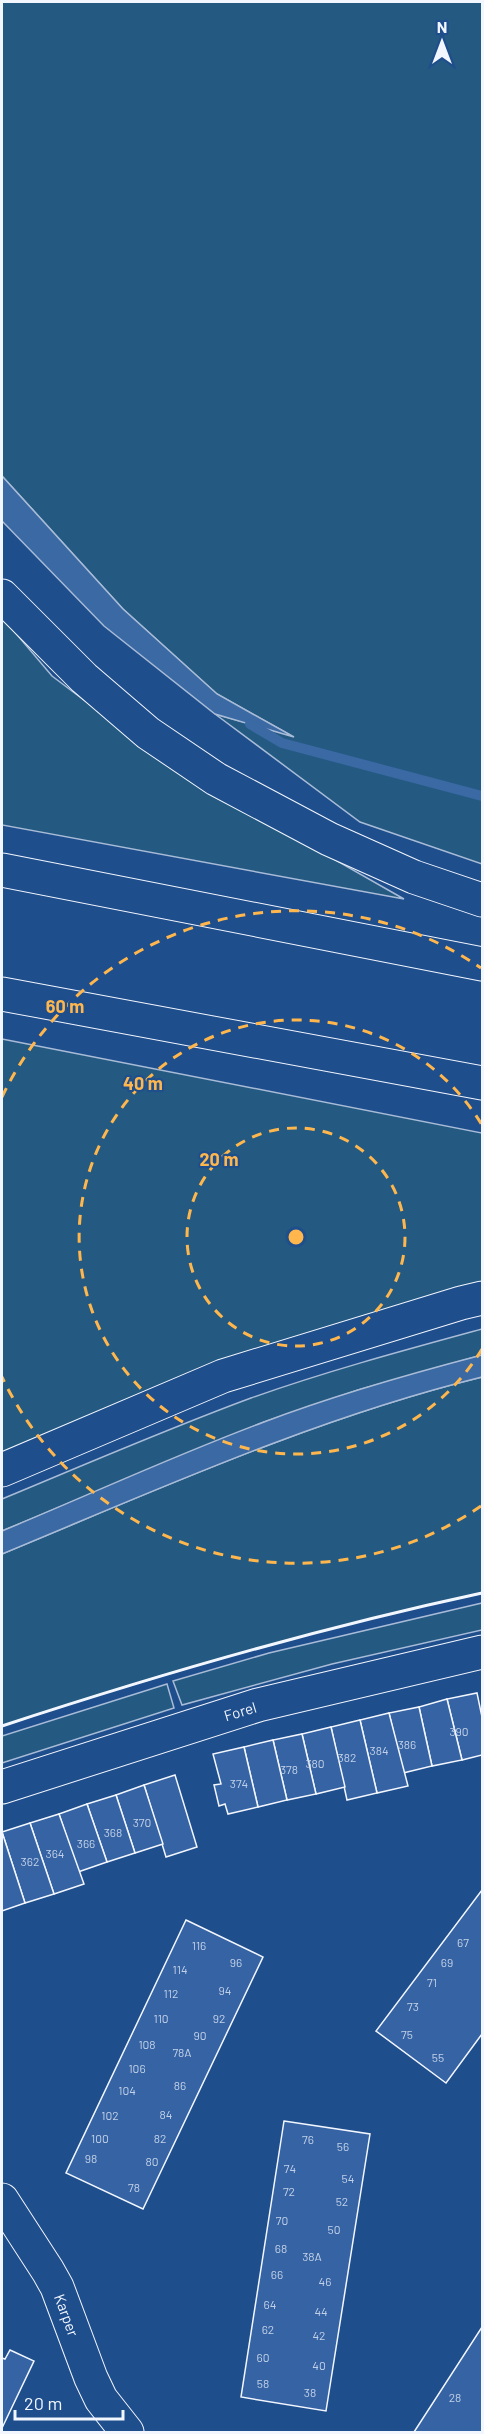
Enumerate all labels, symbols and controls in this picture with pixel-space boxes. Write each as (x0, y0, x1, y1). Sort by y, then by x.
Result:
north arrow (412, 12, 472, 72)
text: N (437, 17, 447, 36)
text: 60 m (46, 995, 84, 1017)
text: 40 m (123, 1072, 163, 1094)
text: 20 m (200, 1148, 238, 1170)
centre of rings (286, 1227, 306, 1247)
street label: Forel (222, 1698, 258, 1724)
house number: 390 (449, 1724, 469, 1738)
house number: 386 (398, 1737, 416, 1751)
house number: 384 (369, 1743, 389, 1757)
house number: 382 (338, 1750, 356, 1764)
house number: 380 (305, 1756, 325, 1770)
house number: 378 (280, 1762, 298, 1776)
house number: 374 (230, 1776, 248, 1790)
house number: 370 (133, 1815, 151, 1829)
house number: 368 (104, 1825, 122, 1839)
house number: 366 (77, 1836, 95, 1850)
house number: 364 (46, 1846, 64, 1860)
house number: 362 (21, 1854, 39, 1868)
house number: 67 (457, 1935, 469, 1949)
house number: 116 (192, 1938, 206, 1952)
house number: 96 (230, 1955, 242, 1969)
house number: 69 (441, 1955, 453, 1969)
house number: 114 (172, 1962, 188, 1976)
house number: 71 (427, 1975, 437, 1989)
house number: 94 (219, 1983, 231, 1997)
house number: 112 (164, 1986, 178, 2000)
house number: 73 (407, 1999, 419, 2013)
house number: 110 (153, 2011, 169, 2025)
house number: 92 (213, 2011, 225, 2025)
house number: 75 (401, 2027, 413, 2041)
house number: 90 (193, 2028, 207, 2042)
house number: 108 (138, 2037, 156, 2051)
house number: 78A (172, 2045, 192, 2059)
house number: 55 (432, 2050, 444, 2064)
house number: 106 (128, 2061, 146, 2075)
house number: 86 (174, 2078, 186, 2092)
house number: 104 (118, 2083, 136, 2097)
house number: 84 (160, 2107, 172, 2121)
house number: 102 (101, 2108, 119, 2122)
house number: 100 (91, 2131, 109, 2145)
house number: 82 (154, 2131, 166, 2145)
house number: 76 (302, 2132, 314, 2146)
house number: 56 (337, 2139, 349, 2153)
house number: 98 (85, 2151, 97, 2165)
house number: 80 (145, 2154, 159, 2168)
house number: 74 (284, 2161, 296, 2175)
house number: 54 (342, 2171, 354, 2185)
house number: 78 (128, 2180, 140, 2194)
house number: 72 (283, 2184, 295, 2198)
house number: 52 (336, 2194, 348, 2208)
house number: 70 (276, 2213, 288, 2227)
house number: 50 (328, 2222, 340, 2236)
house number: 68 (275, 2241, 287, 2255)
house number: 38A (302, 2249, 322, 2263)
house number: 66 (271, 2267, 283, 2281)
house number: 46 (319, 2274, 331, 2288)
street label: Karper (51, 2291, 83, 2339)
house number: 64 (264, 2297, 276, 2311)
house number: 44 (314, 2304, 328, 2318)
house number: 62 (262, 2322, 274, 2336)
house number: 42 (312, 2328, 326, 2342)
house number: 60 (257, 2350, 269, 2364)
house number: 40 (312, 2358, 326, 2372)
house number: 58 (257, 2376, 269, 2390)
scale bar (15, 2383, 123, 2421)
house number: 38 (304, 2385, 316, 2399)
house number: 28 (449, 2390, 461, 2404)
text: 20 m (24, 2392, 62, 2414)

